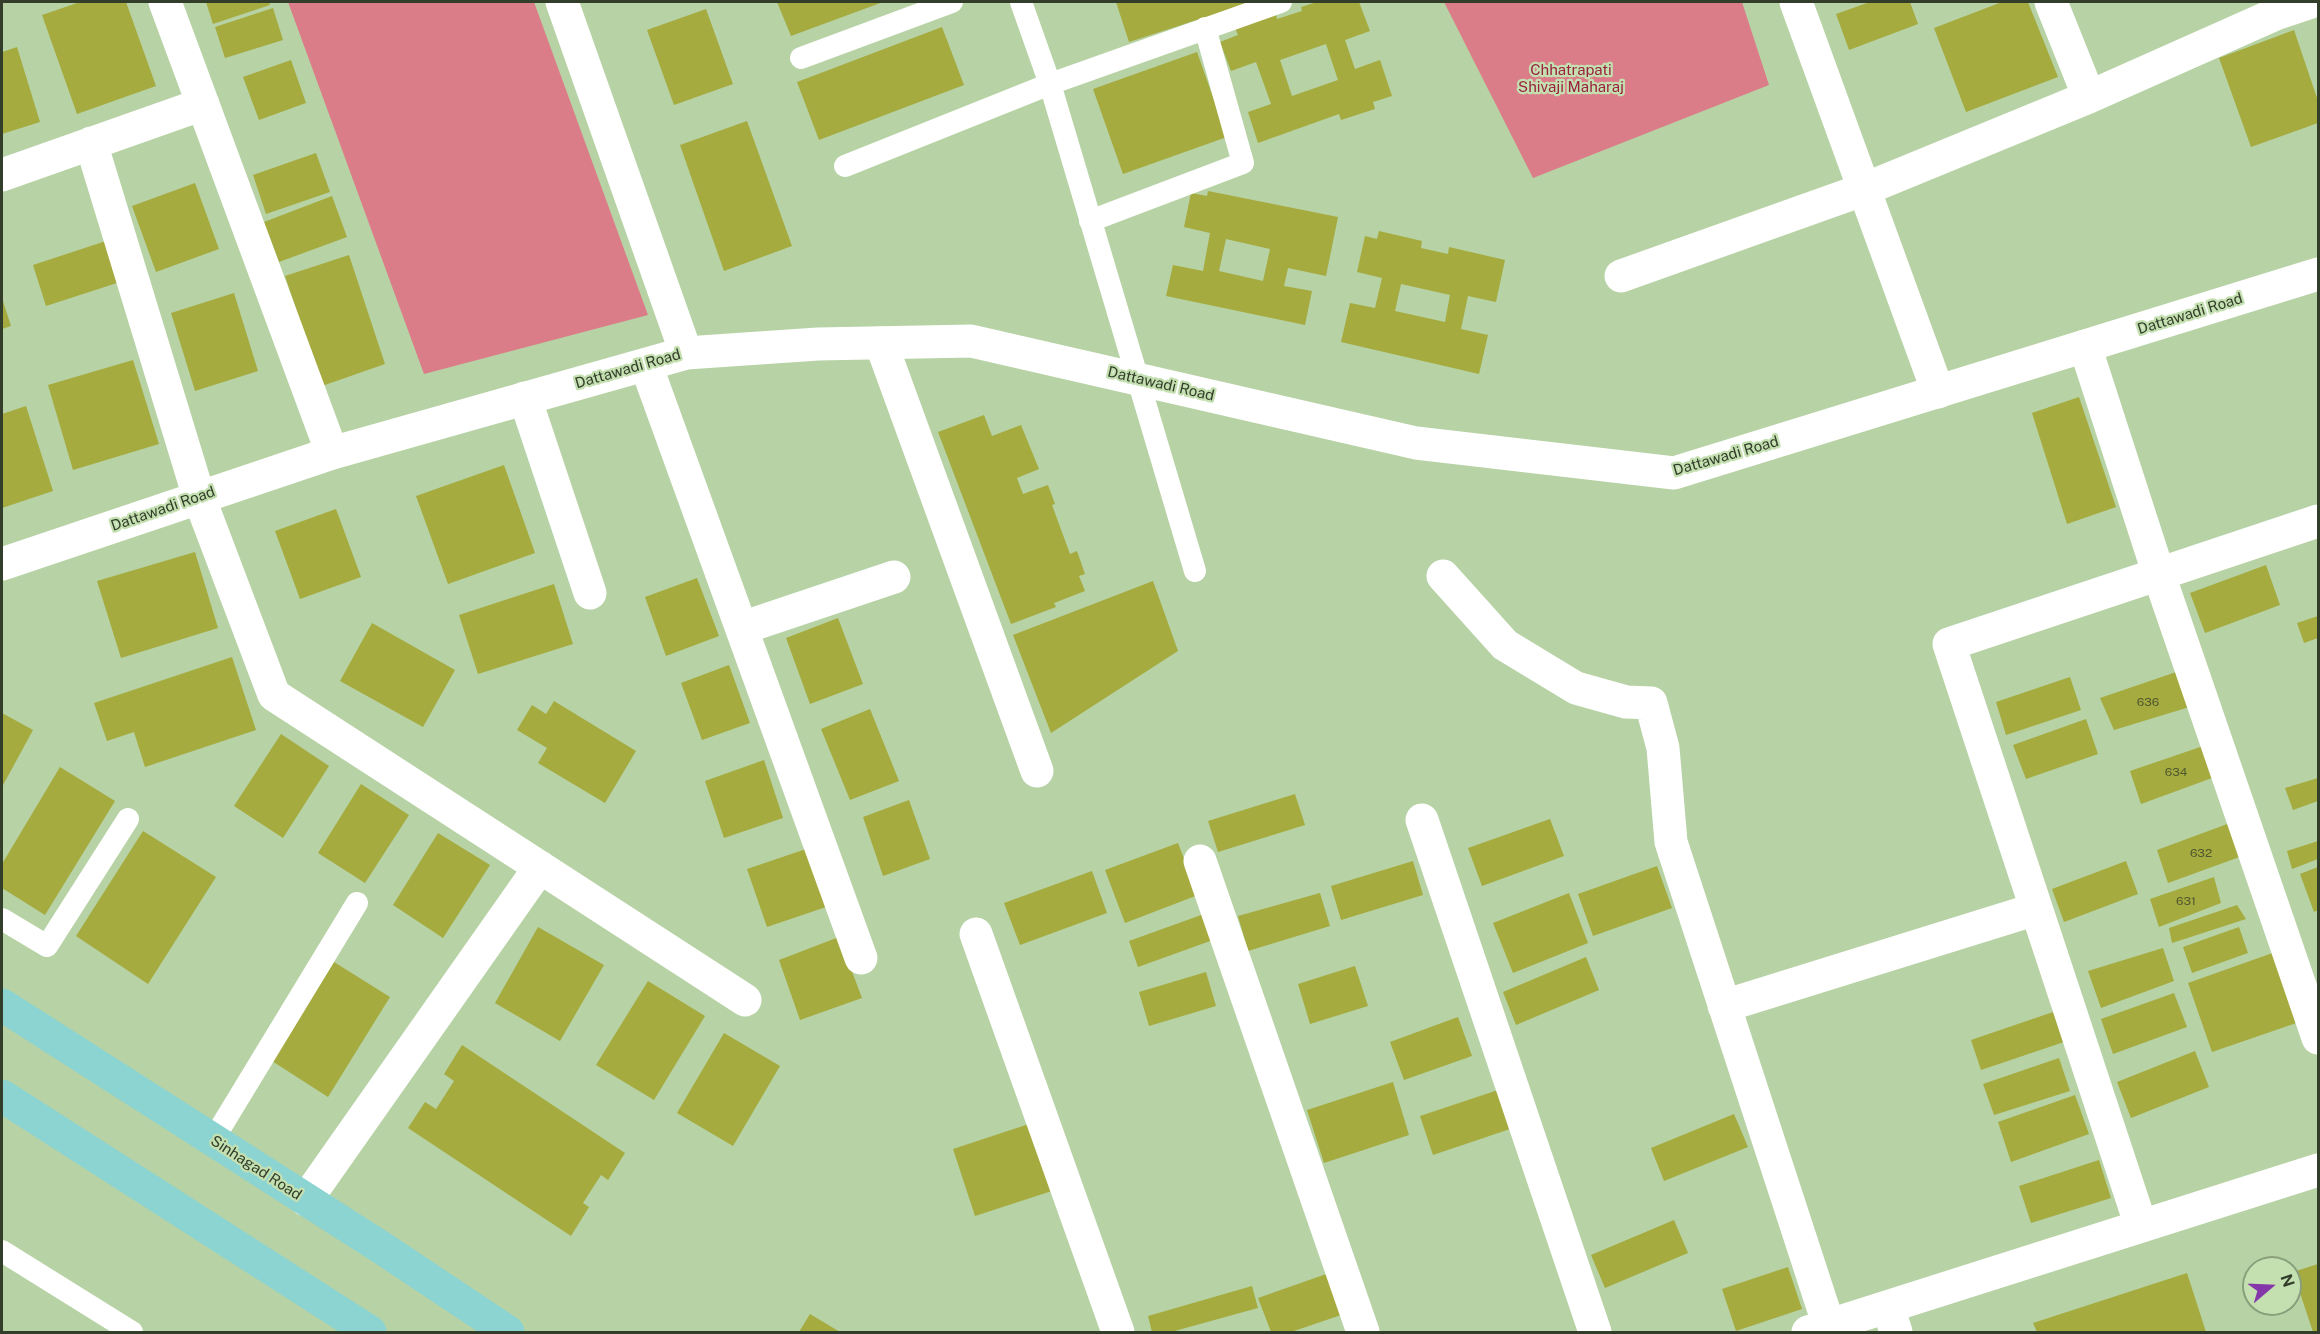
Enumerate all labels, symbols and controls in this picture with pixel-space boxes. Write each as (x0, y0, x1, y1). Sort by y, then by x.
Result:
park label: Chhatrapati Shivaji Maharaj (1518, 61, 1624, 96)
street label: Dattawadi Road (2135, 289, 2245, 339)
street label: Dattawadi Road (573, 345, 683, 393)
street label: Dattawadi Road (1106, 363, 1216, 405)
street label: Dattawadi Road (1671, 432, 1781, 480)
street label: Dattawadi Road (109, 483, 217, 535)
house number: 636 (2137, 695, 2159, 709)
house number: 634 (2165, 765, 2187, 779)
house number: 632 (2190, 846, 2212, 860)
house number: 631 (2176, 894, 2196, 908)
street label: Sinhagad Road (207, 1132, 305, 1204)
north arrow (2242, 1256, 2302, 1316)
text: N (2277, 1272, 2299, 1290)

